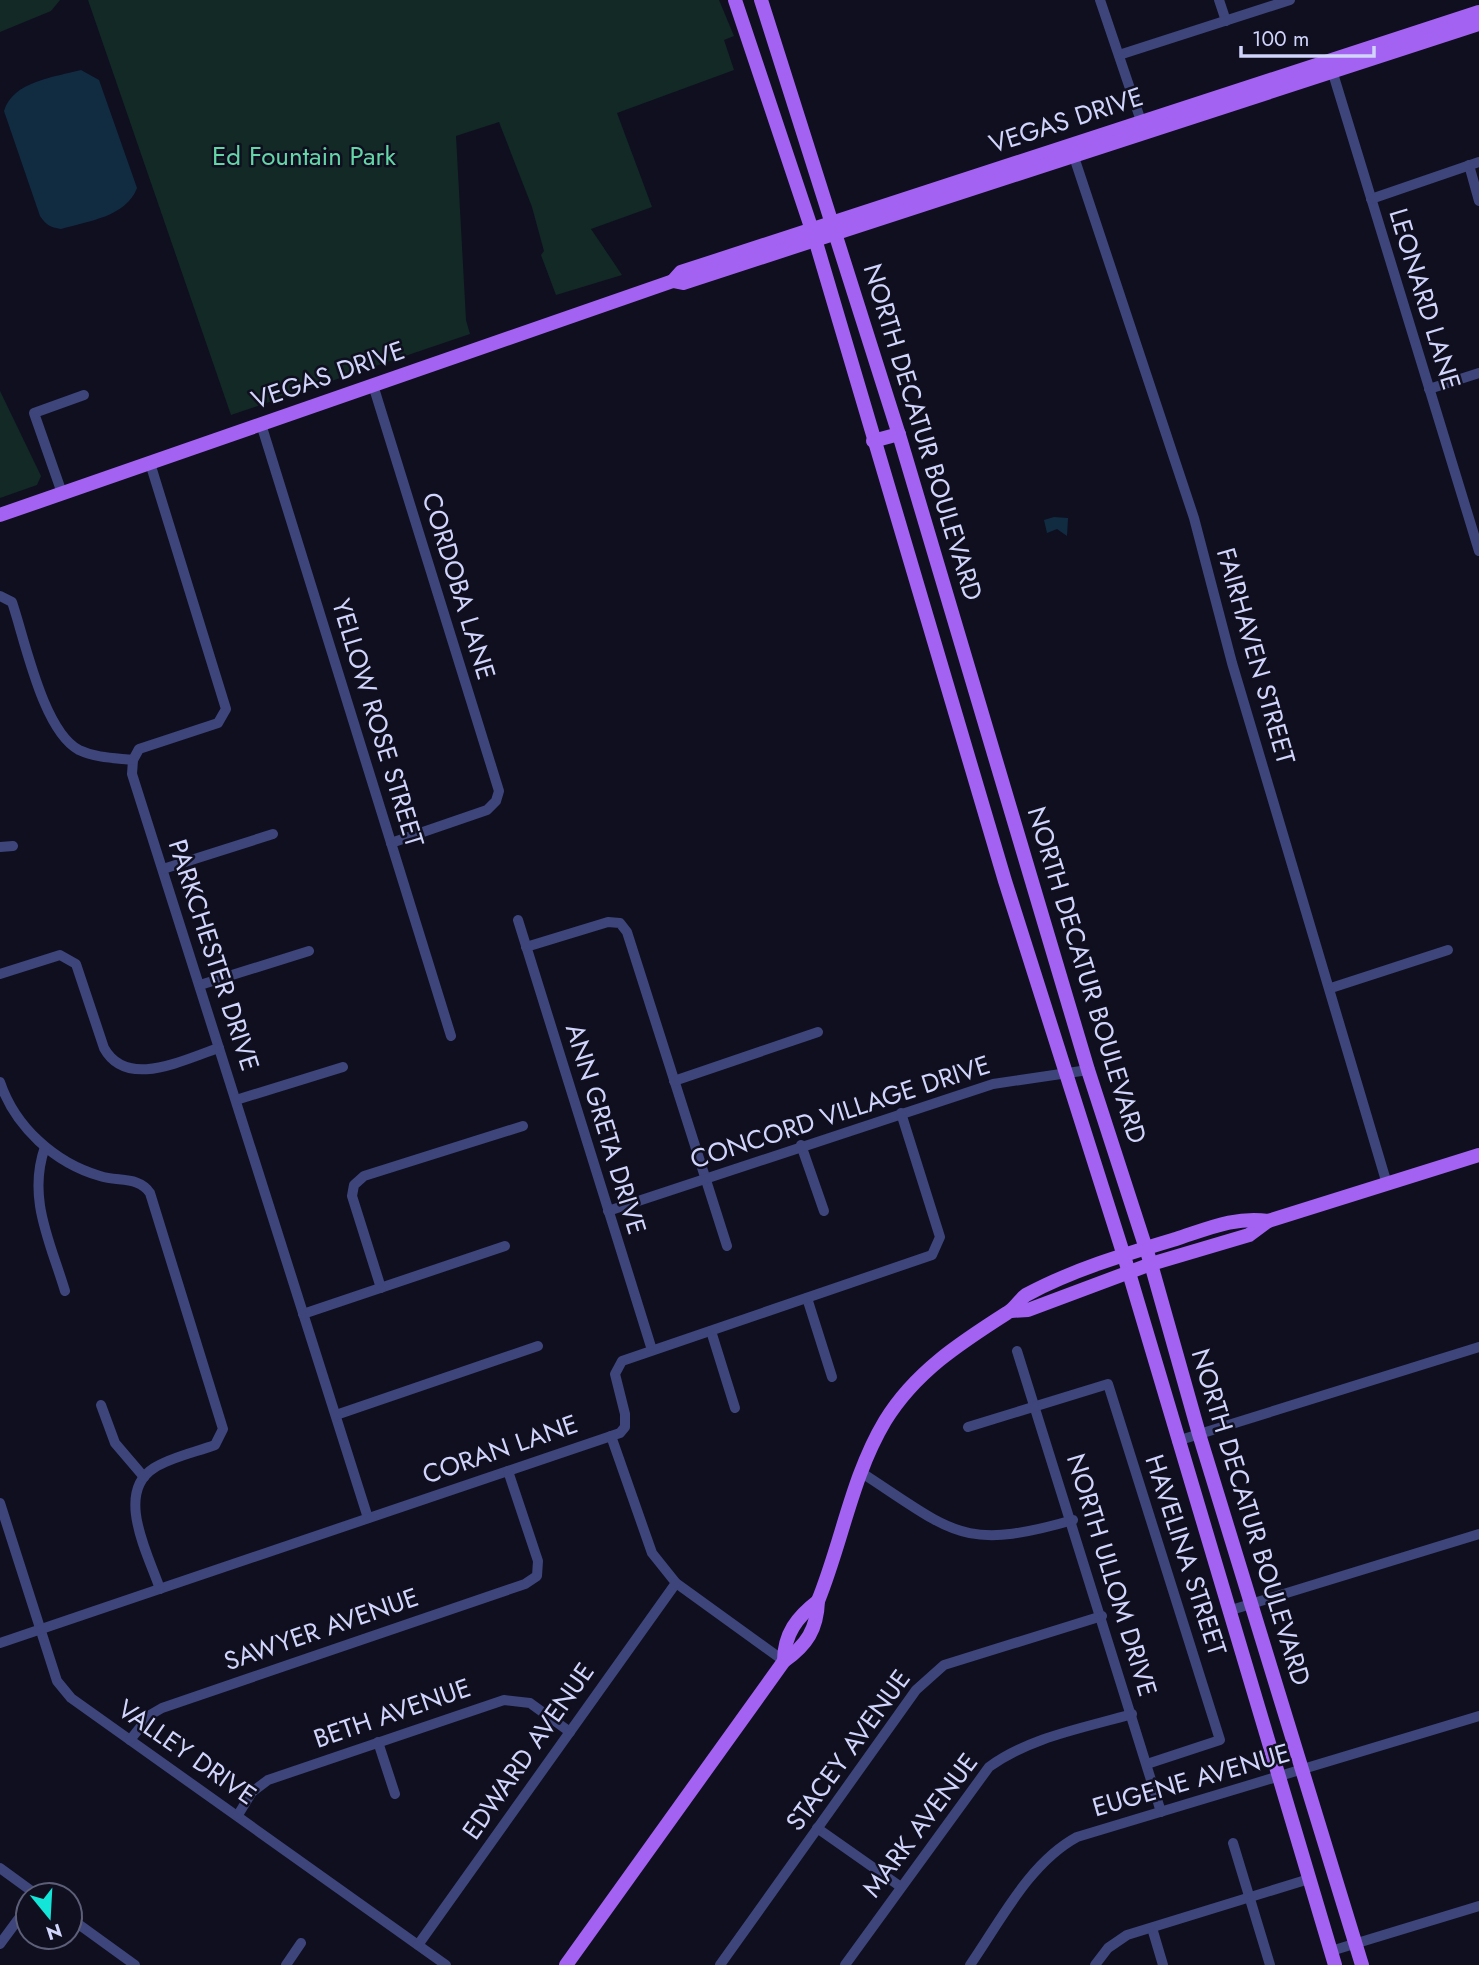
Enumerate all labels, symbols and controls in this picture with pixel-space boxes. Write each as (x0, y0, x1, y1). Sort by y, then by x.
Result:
scale bar (1241, 14, 1374, 58)
text: 100 m (1252, 24, 1309, 54)
street label: VEGAS DRIVE (984, 77, 1148, 163)
park label: Ed Fountain Park (212, 137, 397, 175)
street label: LEONARD LANE (1379, 204, 1471, 394)
street label: NORTH DECATUR BOULEVARD (854, 259, 992, 605)
street label: VEGAS DRIVE (246, 331, 410, 419)
street label: CORDOBA LANE (412, 488, 506, 684)
street label: FAIRHAVEN STREET (1207, 543, 1305, 769)
street label: YELLOW ROSE STREET (322, 594, 434, 852)
street label: NORTH DECATUR BOULEVARD (1018, 802, 1156, 1148)
street label: PARKCHESTER DRIVE (159, 834, 269, 1076)
street label: ANN GRETA DRIVE (556, 1019, 656, 1239)
street label: CONCORD VILLAGE DRIVE (685, 1046, 995, 1178)
street label: NORTH DECATUR BOULEVARD (1182, 1344, 1320, 1690)
street label: CORAN LANE (417, 1405, 583, 1493)
street label: NORTH ULLOM DRIVE (1057, 1449, 1167, 1701)
street label: HAVELINA STREET (1136, 1450, 1236, 1660)
street label: SAWYER AVENUE (219, 1578, 423, 1680)
street label: EDWARD AVENUE (453, 1655, 603, 1847)
street label: STACEY AVENUE (776, 1661, 920, 1839)
street label: BETH AVENUE (308, 1668, 476, 1758)
street label: VALLEY DRIVE (110, 1690, 264, 1814)
street label: EUGENE AVENUE (1088, 1734, 1294, 1826)
street label: MARK AVENUE (853, 1745, 987, 1905)
north arrow (14, 1881, 84, 1951)
text: N (43, 1917, 65, 1947)

